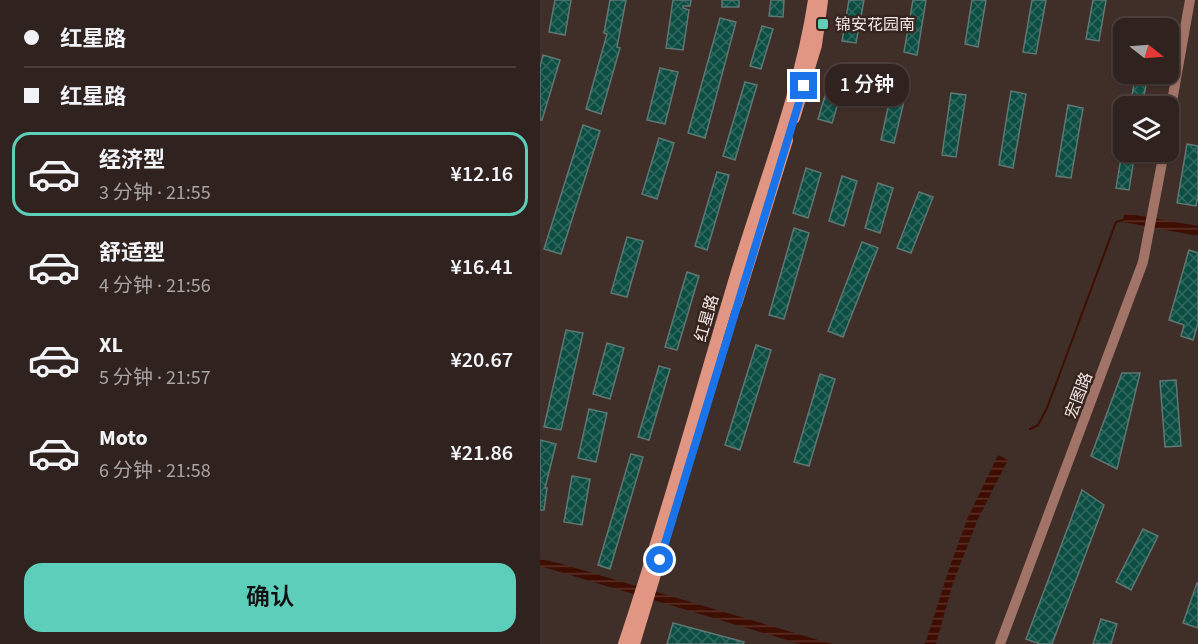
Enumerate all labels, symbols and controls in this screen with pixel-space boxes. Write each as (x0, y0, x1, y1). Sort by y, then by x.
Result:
place label: 锦安花园南 (835, 14, 915, 36)
marker: 锦安花园南 (816, 17, 830, 31)
north arrow (1113, 18, 1179, 84)
map controls (1113, 18, 1179, 162)
text: 红星路 (60, 23, 126, 55)
callout: 1 分钟 (825, 65, 909, 107)
text: 1 分钟 (840, 71, 894, 99)
route end (790, 72, 817, 99)
text: 红星路 (60, 81, 126, 113)
button: layers (1113, 96, 1179, 162)
text: 经济型 (99, 144, 165, 176)
icon: car (27, 147, 81, 201)
text: ¥12.16 (451, 158, 513, 190)
text: 3 分钟 · 21:55 (99, 179, 211, 207)
text: 舒适型 (99, 237, 165, 269)
icon: car (27, 240, 81, 294)
text: ¥16.41 (451, 251, 513, 283)
text: 4 分钟 · 21:56 (99, 272, 211, 300)
street label: 红星路 (690, 292, 724, 344)
text: XL (99, 329, 123, 361)
icon: car (27, 333, 81, 387)
text: ¥20.67 (451, 344, 513, 376)
text: 5 分钟 · 21:57 (99, 364, 211, 392)
street label: 宏图路 (1060, 369, 1098, 422)
text: Moto (99, 422, 148, 454)
icon: car (27, 426, 81, 480)
text: ¥21.86 (451, 437, 513, 469)
text: 6 分钟 · 21:58 (99, 457, 211, 485)
route start (646, 546, 673, 573)
button: 确认 (24, 563, 516, 632)

